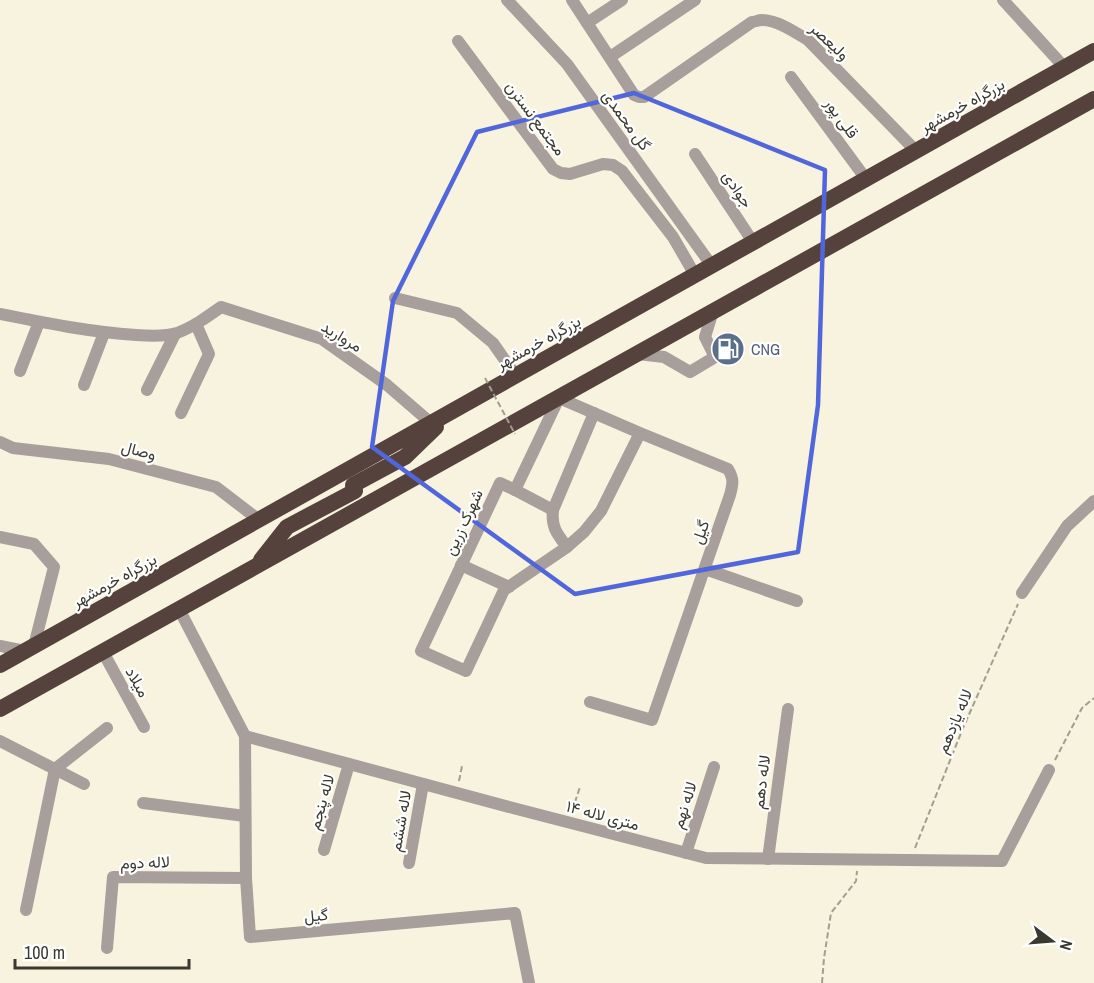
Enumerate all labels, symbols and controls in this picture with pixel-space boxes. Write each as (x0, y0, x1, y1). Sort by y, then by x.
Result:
street label: ولیعصر (805, 16, 855, 65)
street label: بزرگراه خرمشهر (915, 73, 1008, 138)
street label: مجتمع نسترن (500, 76, 571, 160)
street label: گل محمدی (598, 85, 656, 155)
street label: قلی پور (819, 93, 864, 143)
street label: جوادی (718, 166, 759, 212)
street label: بزرگراه خرمشهر (491, 310, 584, 375)
street label: مروارید (317, 315, 367, 357)
fuel station icon: CNG (710, 331, 746, 367)
place label: CNG (751, 338, 780, 360)
street label: وصال (119, 435, 159, 465)
street label: شهرک زرین (438, 485, 488, 559)
street label: گیل (686, 517, 714, 547)
street label: بزرگراه خرمشهر (67, 548, 160, 613)
street label: میلاد (121, 663, 155, 701)
street label: لاله یازدهم (931, 685, 977, 757)
street label: لاله دهم (747, 754, 775, 810)
street label: لاله پنجم (303, 772, 340, 833)
street label: لاله نهم (666, 779, 702, 831)
street label: لاله ششم (384, 789, 416, 853)
street label: ۱۴ متری لاله (564, 795, 642, 835)
street label: لاله دوم (120, 850, 170, 874)
street label: گیل (303, 903, 329, 927)
north arrow (1022, 911, 1082, 971)
scale bar (15, 932, 189, 970)
text: N (1055, 938, 1078, 953)
text: 100 m (24, 940, 65, 965)

